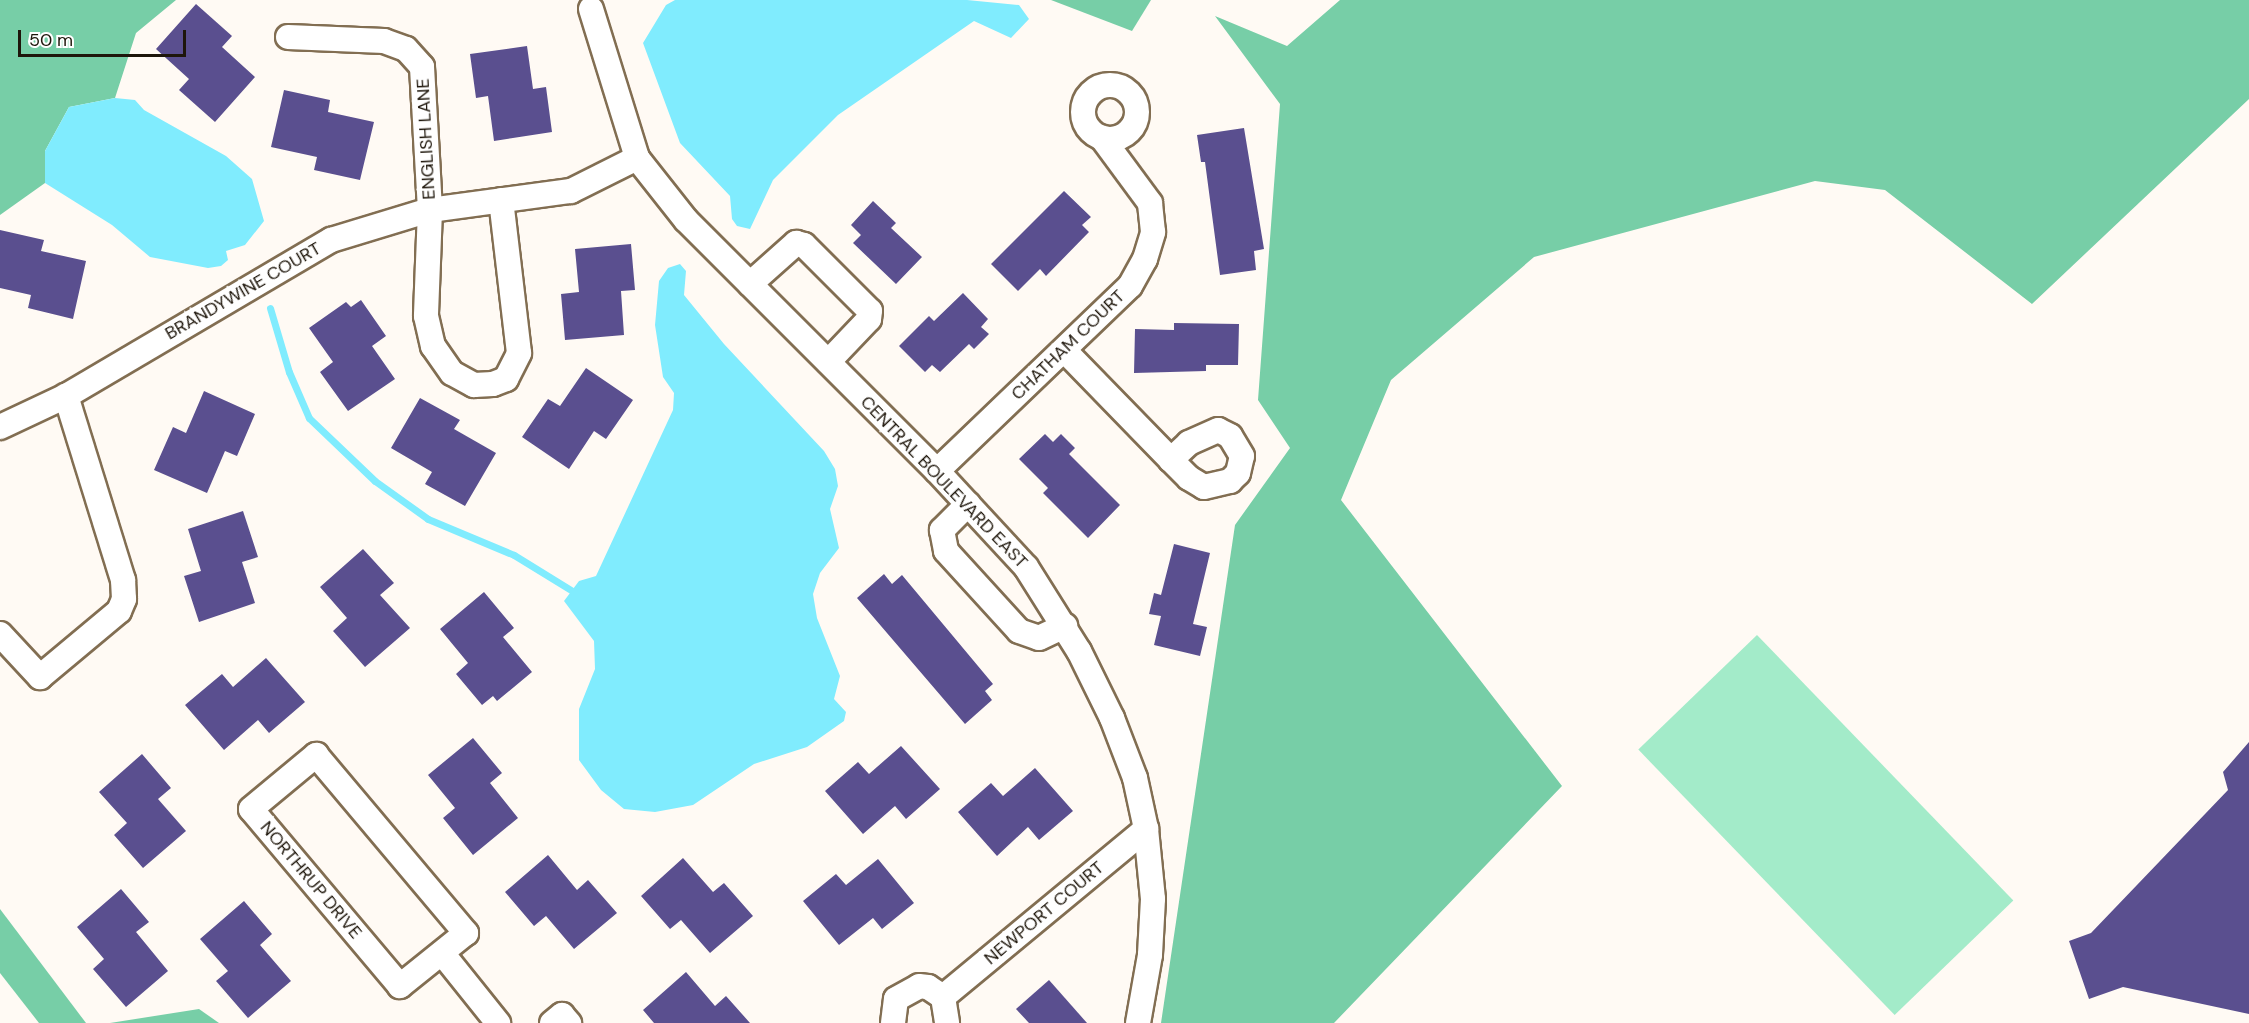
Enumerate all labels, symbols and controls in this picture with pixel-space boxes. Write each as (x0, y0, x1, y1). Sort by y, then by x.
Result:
scale bar (21, 18, 189, 56)
text: 50 m (29, 28, 73, 52)
street label: ENGLISH LANE (412, 78, 440, 200)
street label: BRANDYWINE COURT (161, 238, 325, 344)
street label: CHATHAM COURT (1007, 285, 1129, 405)
street label: CENTRAL BOULEVARD EAST (856, 391, 1032, 573)
street label: NORTHRUP DRIVE (256, 817, 366, 943)
street label: NEWPORT COURT (980, 857, 1108, 969)

